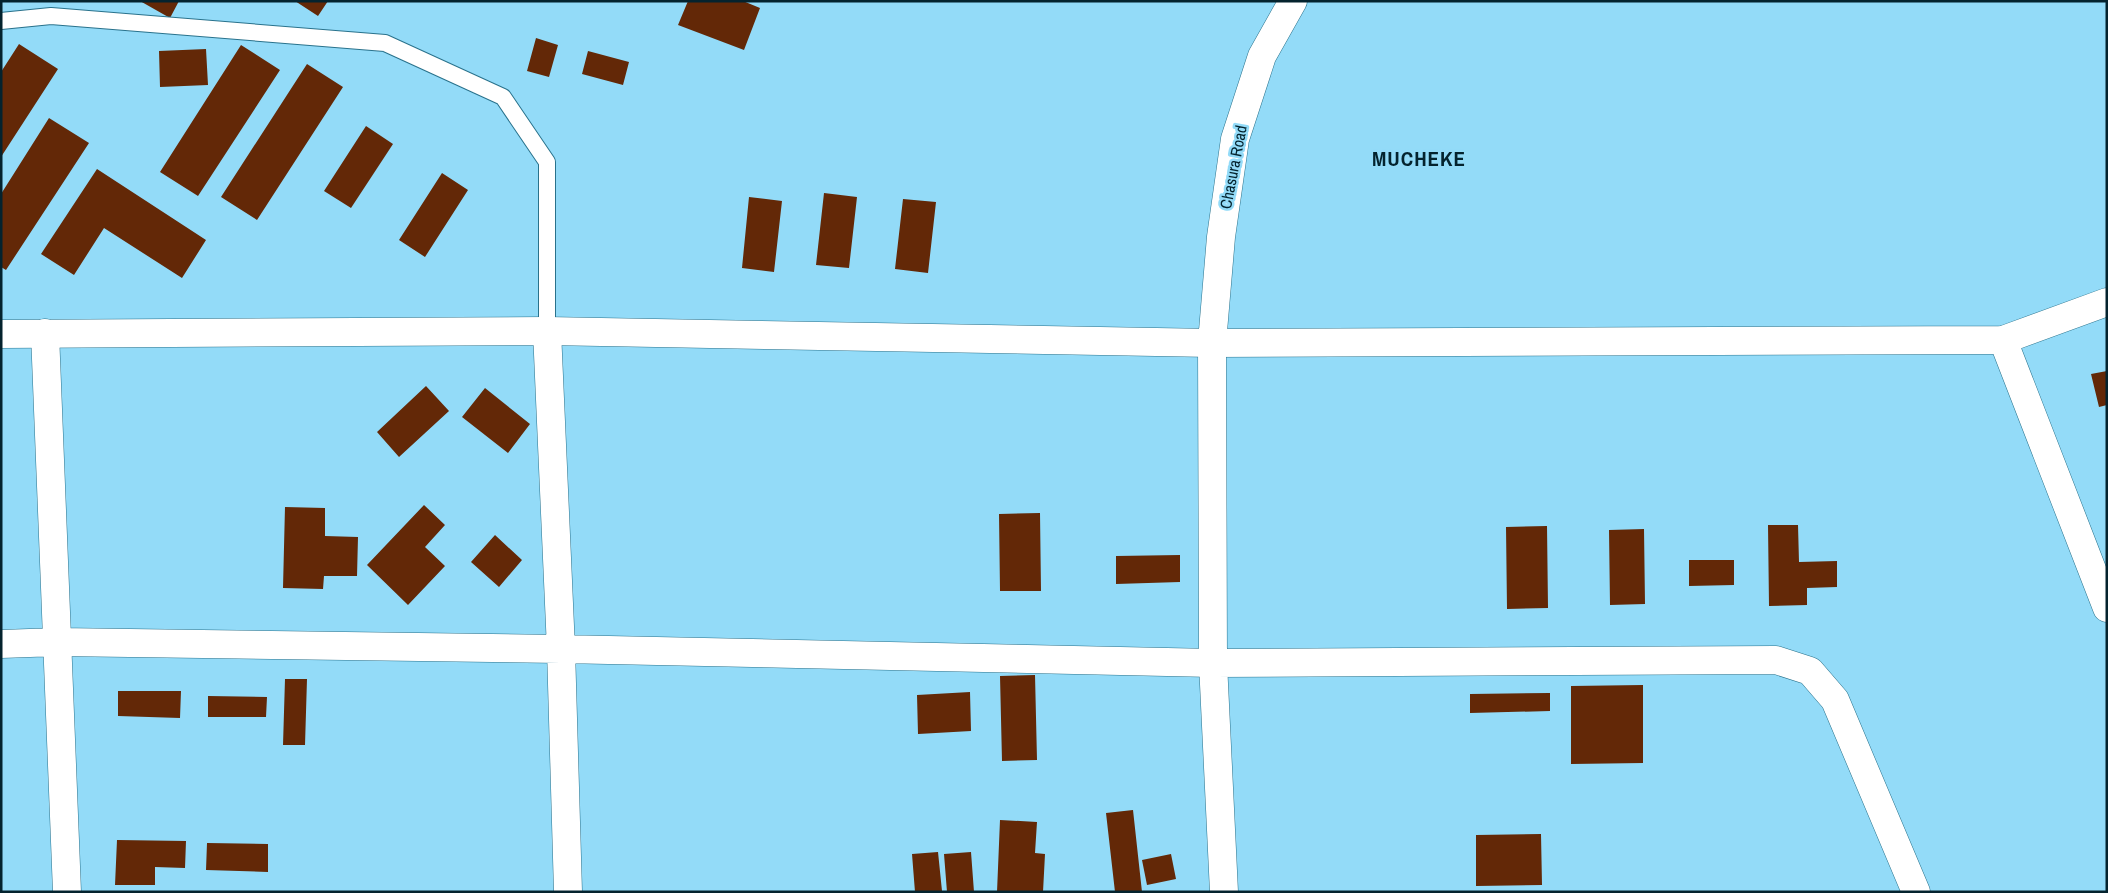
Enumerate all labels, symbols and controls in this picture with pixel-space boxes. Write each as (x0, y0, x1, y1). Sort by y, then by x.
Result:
street label: Chasura Road (1214, 123, 1252, 211)
district label: MUCHEKE (1372, 144, 1466, 173)

